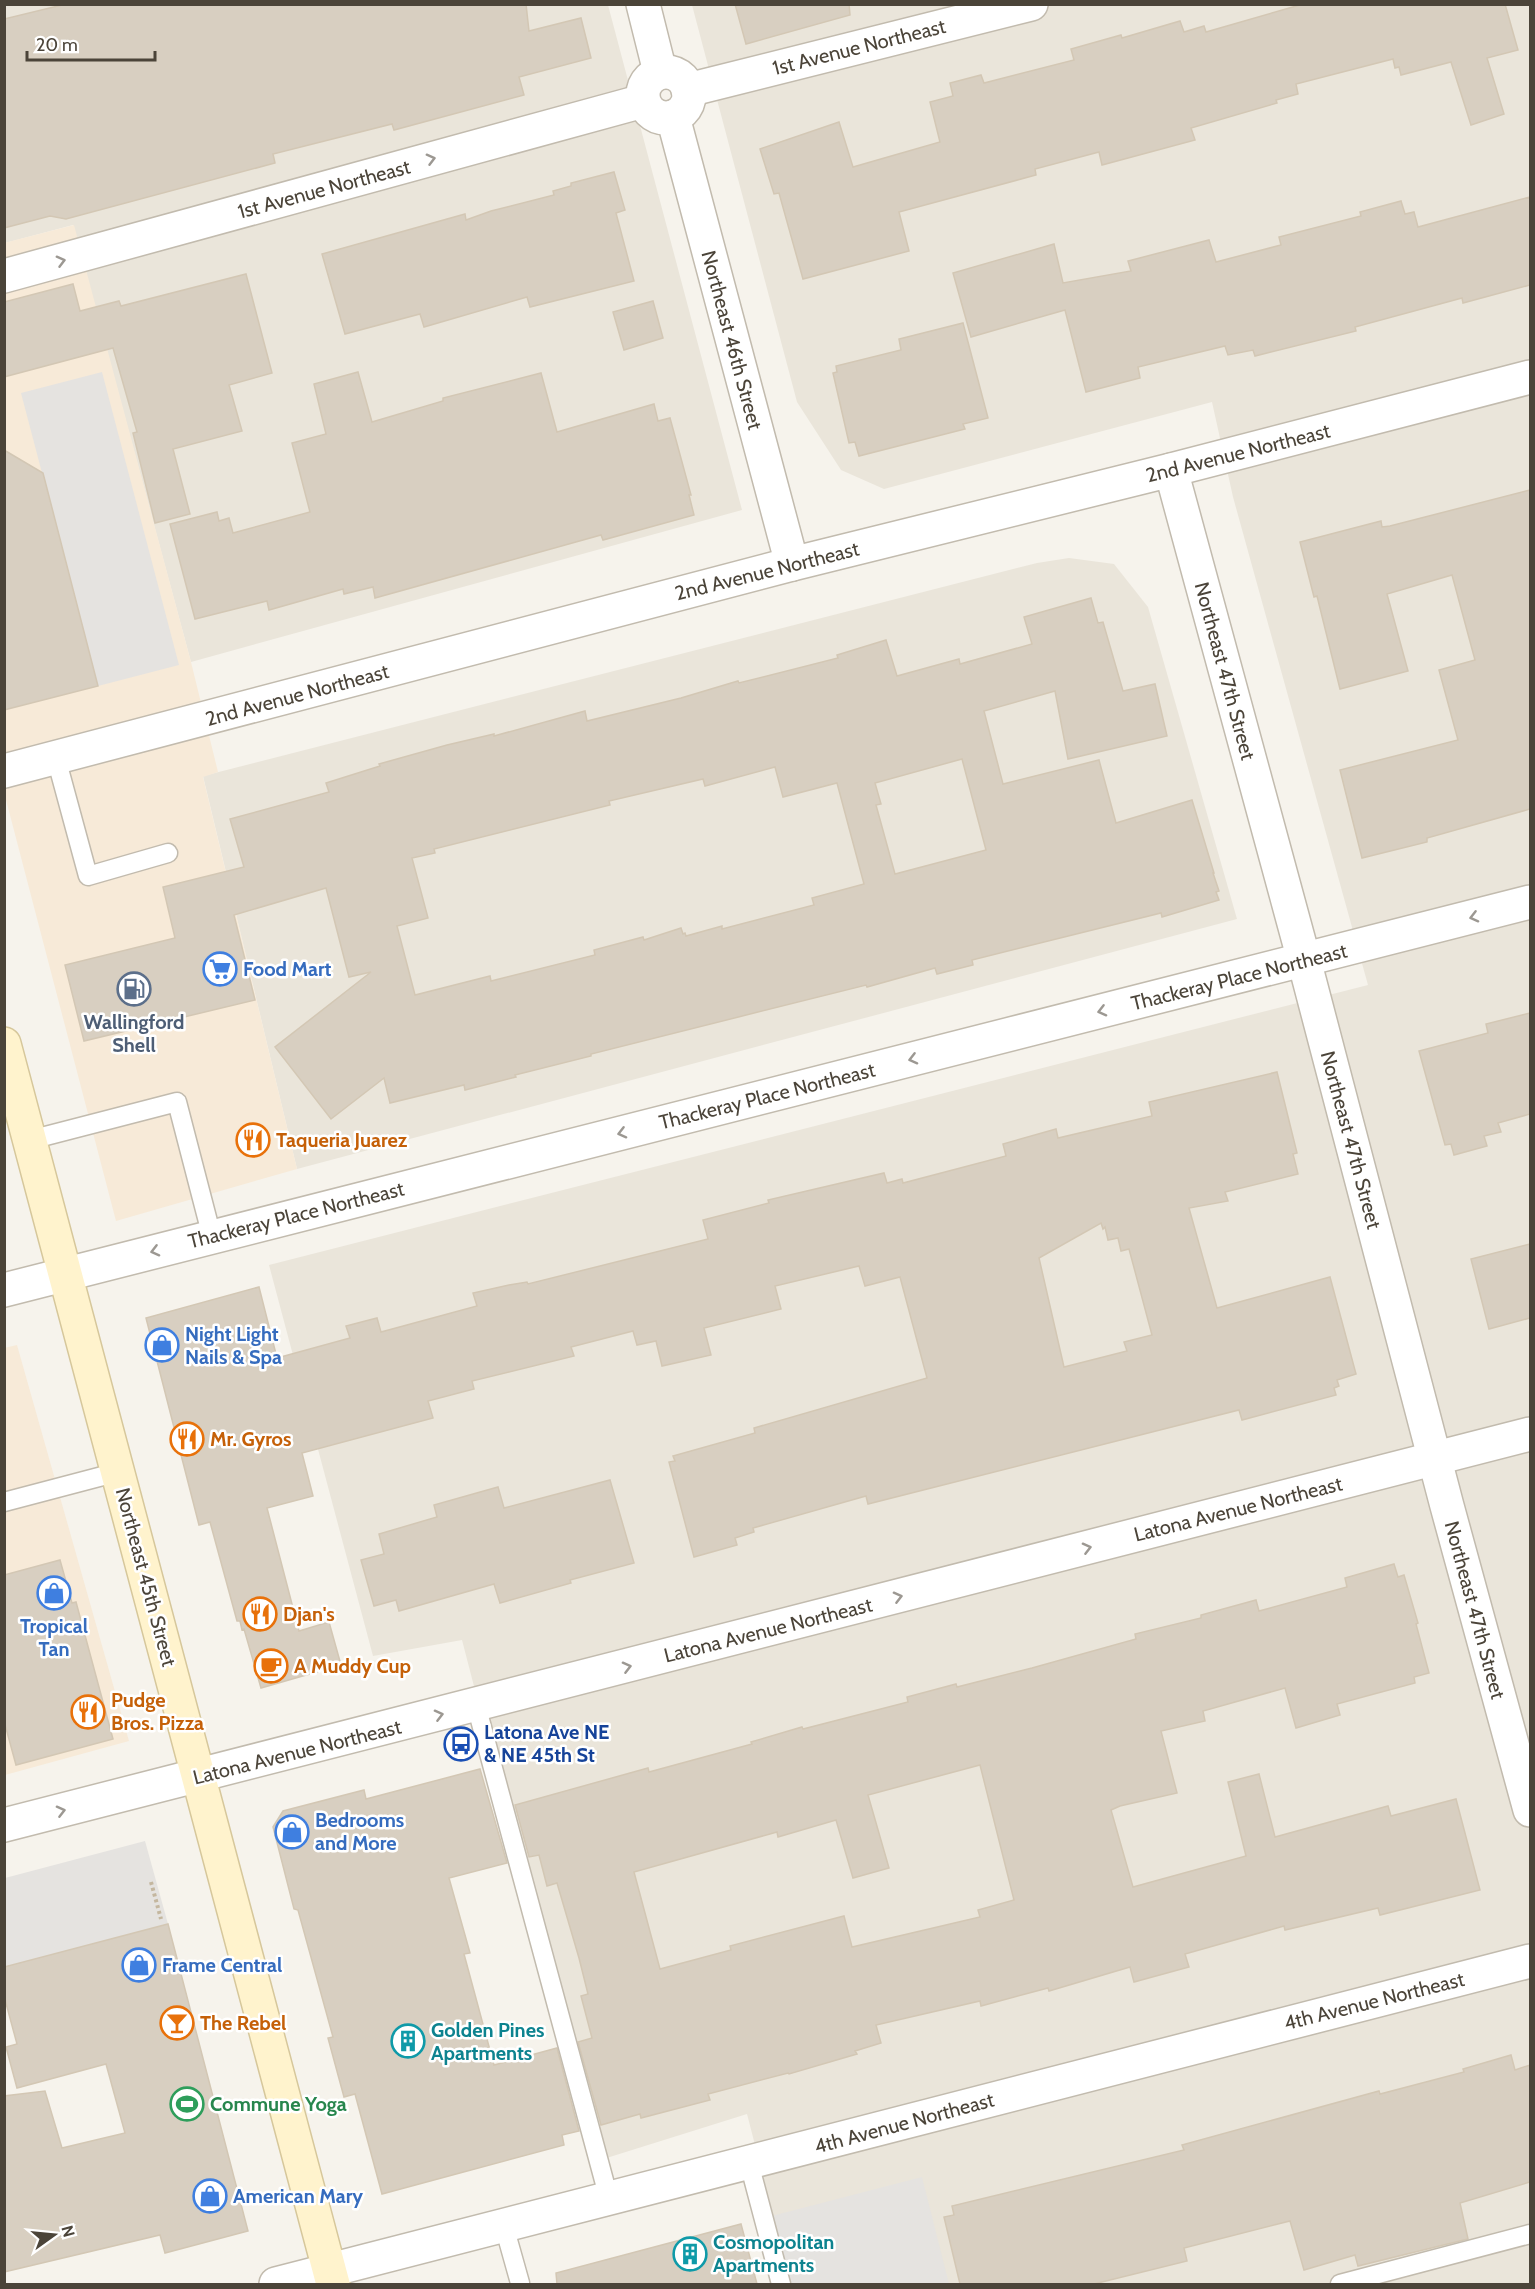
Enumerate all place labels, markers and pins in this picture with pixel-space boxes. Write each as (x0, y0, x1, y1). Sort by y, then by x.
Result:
supermarket icon: Food Mart (202, 951, 238, 987)
place label: Food Mart (243, 957, 332, 981)
fuel station icon: Wallingford Shell (116, 971, 152, 1007)
place label: Wallingford Shell (84, 1010, 184, 1057)
restaurant icon: Taqueria Juarez (235, 1122, 271, 1158)
place label: Taqueria Juarez (276, 1128, 408, 1152)
place label: Night Light Nails & Spa (185, 1322, 282, 1369)
shop icon: Night Light Nails & Spa (144, 1327, 180, 1363)
restaurant icon: Mr. Gyros (169, 1421, 205, 1457)
place label: Mr. Gyros (210, 1427, 291, 1451)
shop icon: Tropical Tan (36, 1575, 72, 1611)
restaurant icon: Djan's (242, 1596, 278, 1632)
place label: Djan's (283, 1602, 335, 1626)
place label: Tropical Tan (20, 1614, 88, 1661)
cafe icon: A Muddy Cup (253, 1648, 289, 1684)
place label: A Muddy Cup (294, 1654, 411, 1678)
place label: Pudge Bros. Pizza (111, 1688, 204, 1735)
restaurant icon: Pudge Bros. Pizza (70, 1694, 106, 1730)
place label: Latona Ave NE & NE 45th St (484, 1720, 609, 1767)
bus stop icon: Latona Ave NE & NE 45th St (443, 1726, 479, 1762)
place label: Bedrooms and More (315, 1808, 404, 1855)
shop icon: Bedrooms and More (274, 1814, 310, 1850)
shop icon: Frame Central (121, 1947, 157, 1983)
place label: Frame Central (162, 1953, 282, 1977)
bar icon: The Rebel (159, 2005, 195, 2041)
place label: The Rebel (200, 2011, 286, 2035)
place label: Golden Pines Apartments (431, 2018, 544, 2065)
building icon: Golden Pines Apartments (390, 2023, 426, 2059)
sports icon: Commune Yoga (169, 2086, 205, 2122)
place label: Commune Yoga (210, 2092, 347, 2116)
shop icon: American Mary (192, 2178, 228, 2214)
place label: American Mary (233, 2184, 363, 2208)
place label: Cosmopolitan Apartments (713, 2230, 834, 2277)
building icon: Cosmopolitan Apartments (672, 2236, 708, 2272)

